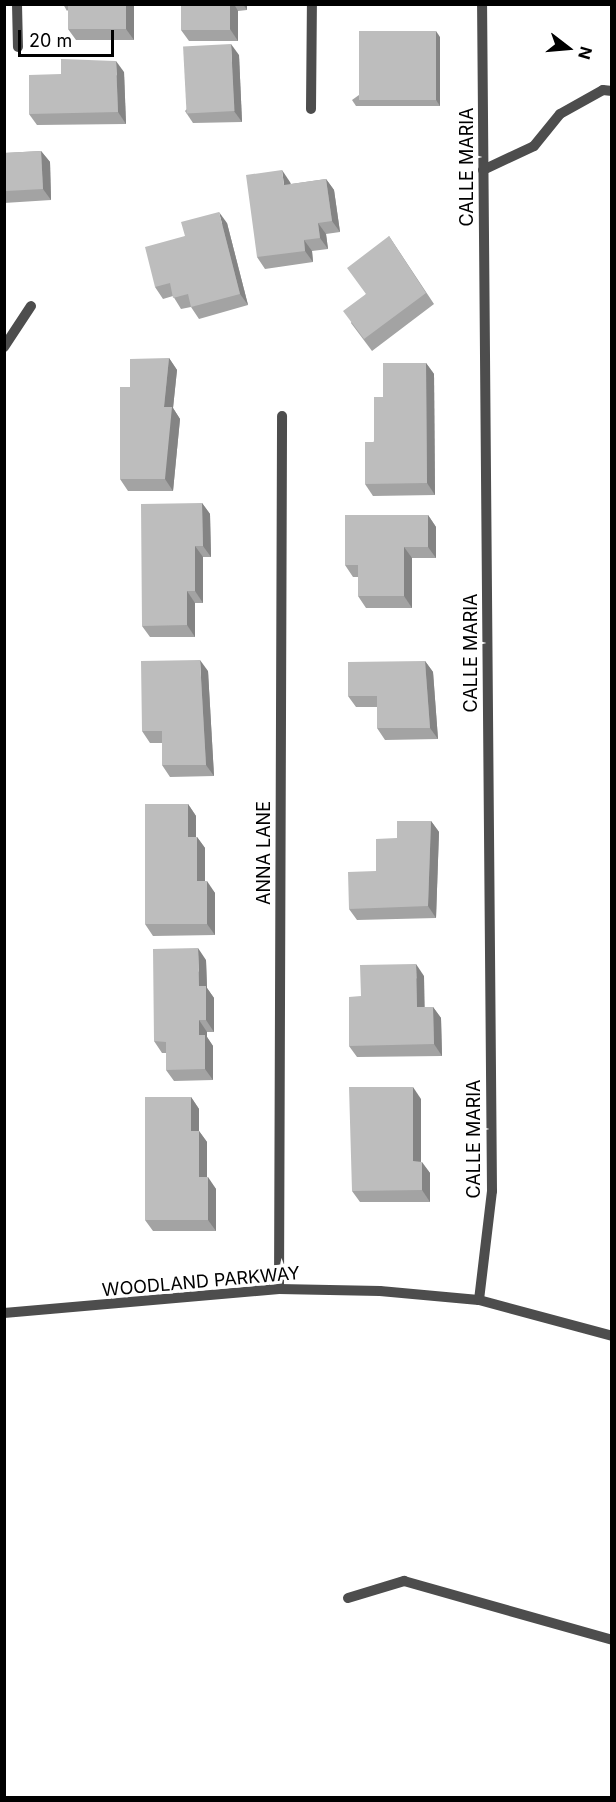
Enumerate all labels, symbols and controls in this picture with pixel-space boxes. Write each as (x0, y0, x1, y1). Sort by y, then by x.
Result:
scale bar (21, 18, 117, 56)
north arrow (538, 18, 598, 78)
text: 20 m (29, 30, 72, 51)
text: N (574, 44, 597, 62)
street label: CALLE MARIA (456, 108, 478, 226)
street label: CALLE MARIA (460, 594, 482, 712)
street label: ANNA LANE (253, 801, 275, 905)
street label: CALLE MARIA (463, 1080, 485, 1198)
street label: WOODLAND PARKWAY (101, 1263, 301, 1301)

